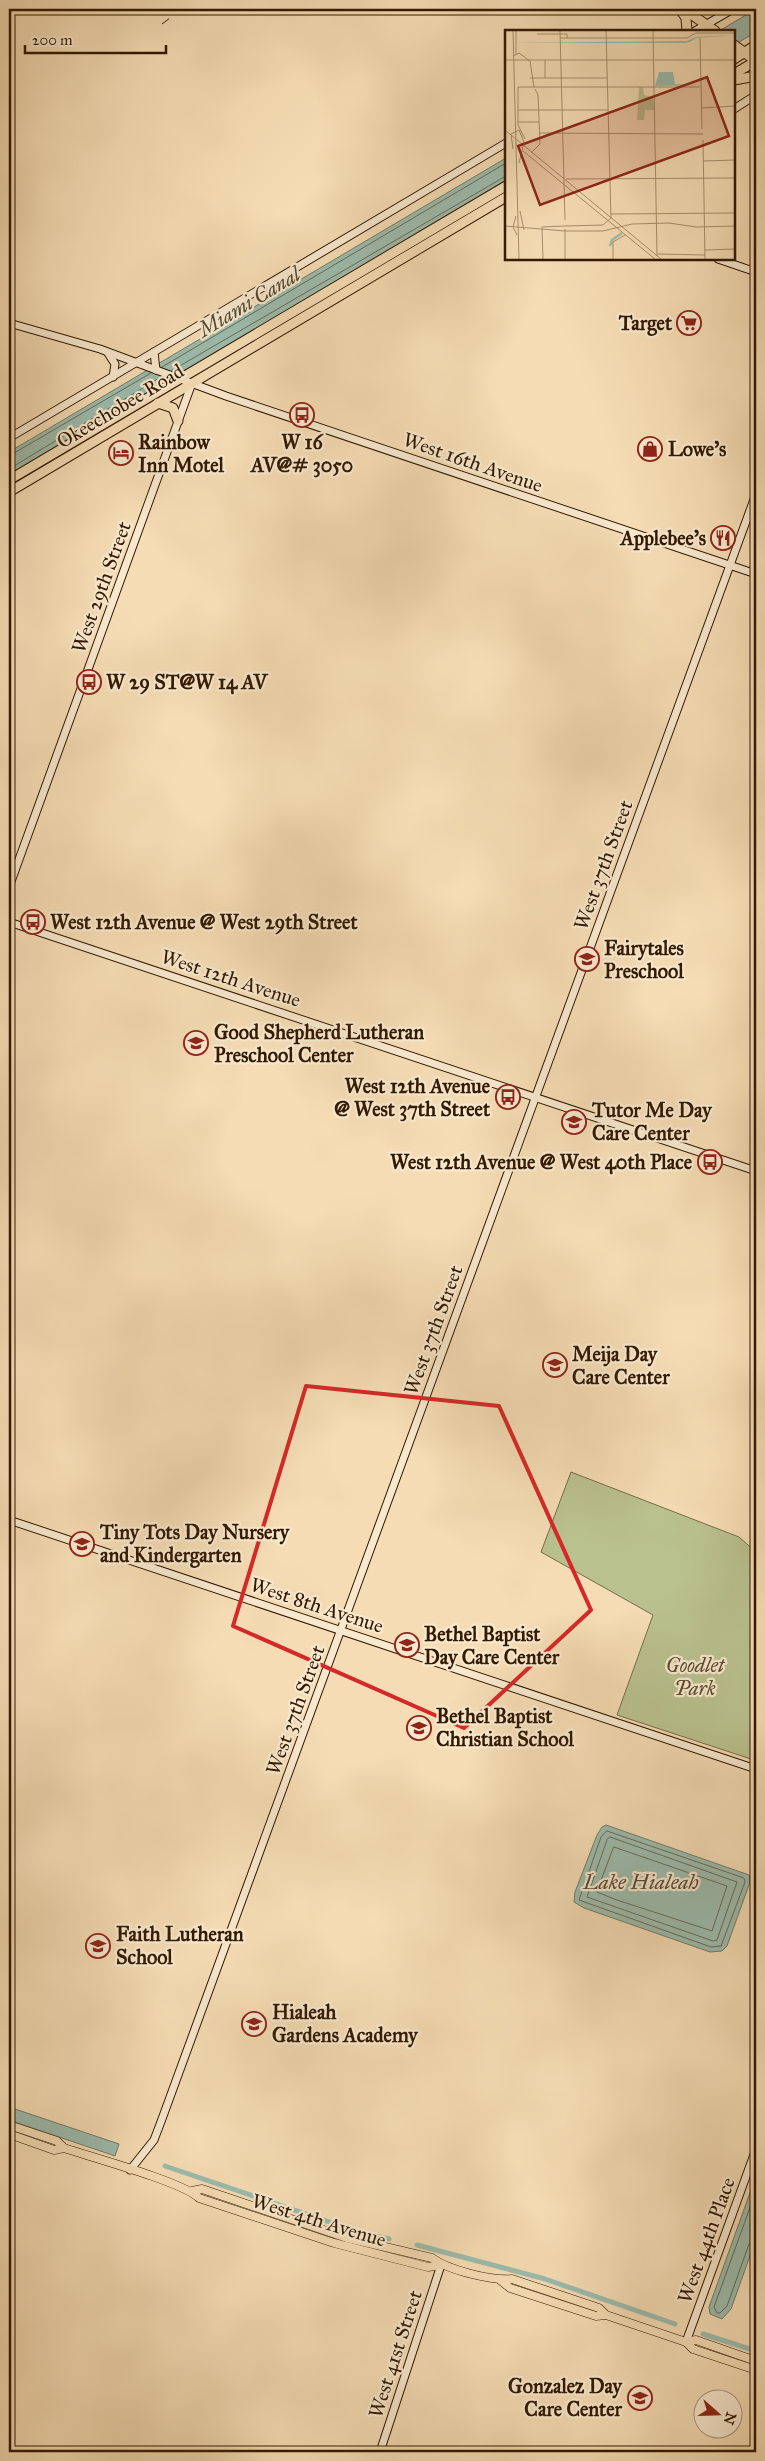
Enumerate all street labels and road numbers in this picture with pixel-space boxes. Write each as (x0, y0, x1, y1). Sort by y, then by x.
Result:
street label: Okeechobee Road (52, 359, 188, 453)
street label: West 16th Avenue (400, 427, 546, 497)
street label: West 29th Street (66, 518, 136, 656)
street label: West 37th Street (568, 797, 638, 933)
street label: West 12th Avenue (158, 944, 304, 1012)
street label: West 37th Street (398, 1262, 468, 1398)
street label: West 8th Avenue (247, 1572, 387, 1638)
street label: West 37th Street (260, 1642, 330, 1778)
street label: West 44th Place (672, 2174, 740, 2306)
street label: West 4th Avenue (249, 2188, 389, 2252)
street label: West 41st Street (363, 2287, 427, 2421)

